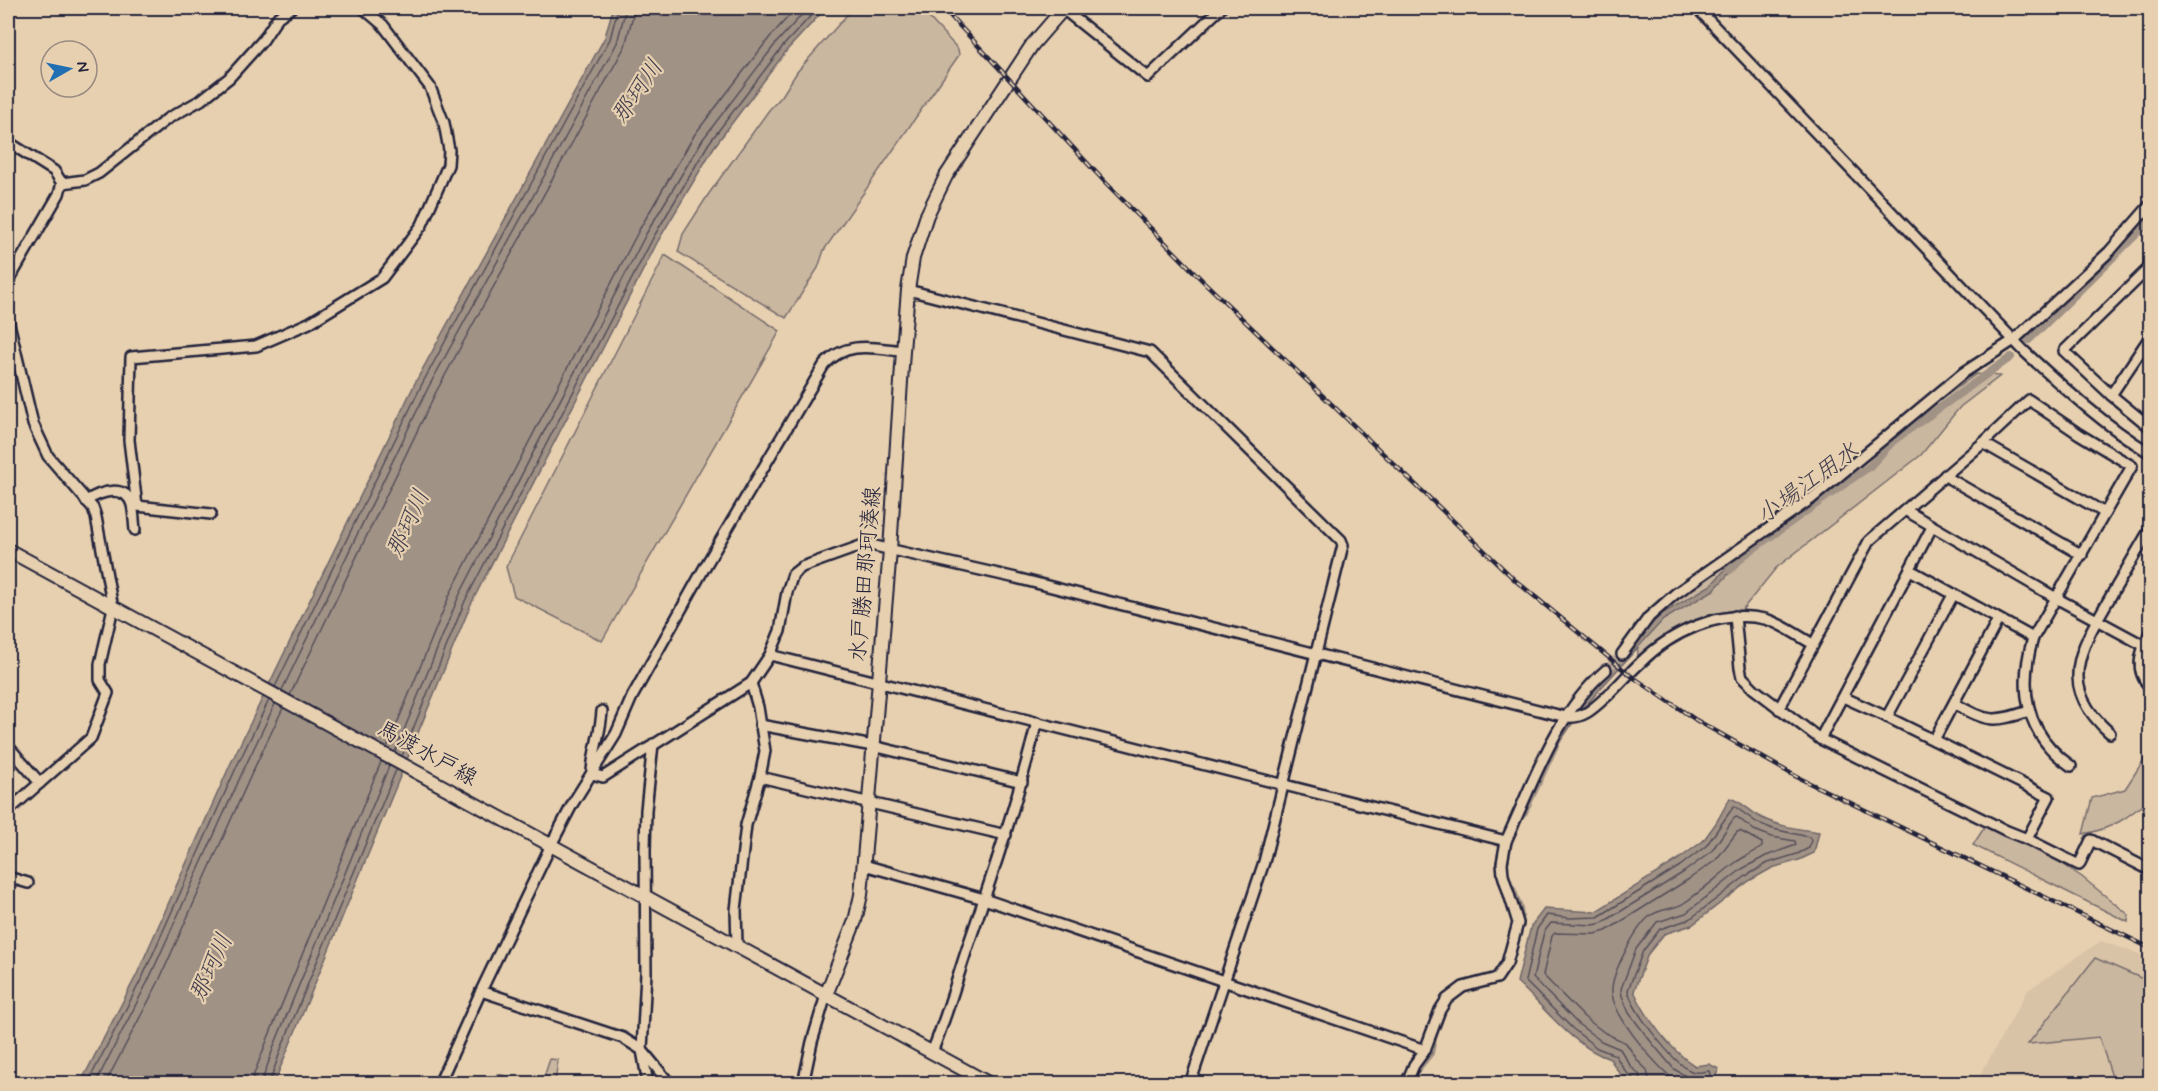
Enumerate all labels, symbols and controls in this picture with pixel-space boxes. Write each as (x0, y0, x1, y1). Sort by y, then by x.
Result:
north arrow (39, 39, 99, 99)
water label: 那珂川 (605, 53, 671, 131)
text: N (71, 60, 94, 74)
water label: 小場江用水 (1750, 436, 1866, 532)
water label: 那珂川 (380, 485, 438, 563)
street label: 水戸勝田那珂湊線 (844, 485, 888, 663)
street label: 馬渡水戸線 (372, 715, 482, 793)
water label: 那珂川 (183, 929, 241, 1007)

